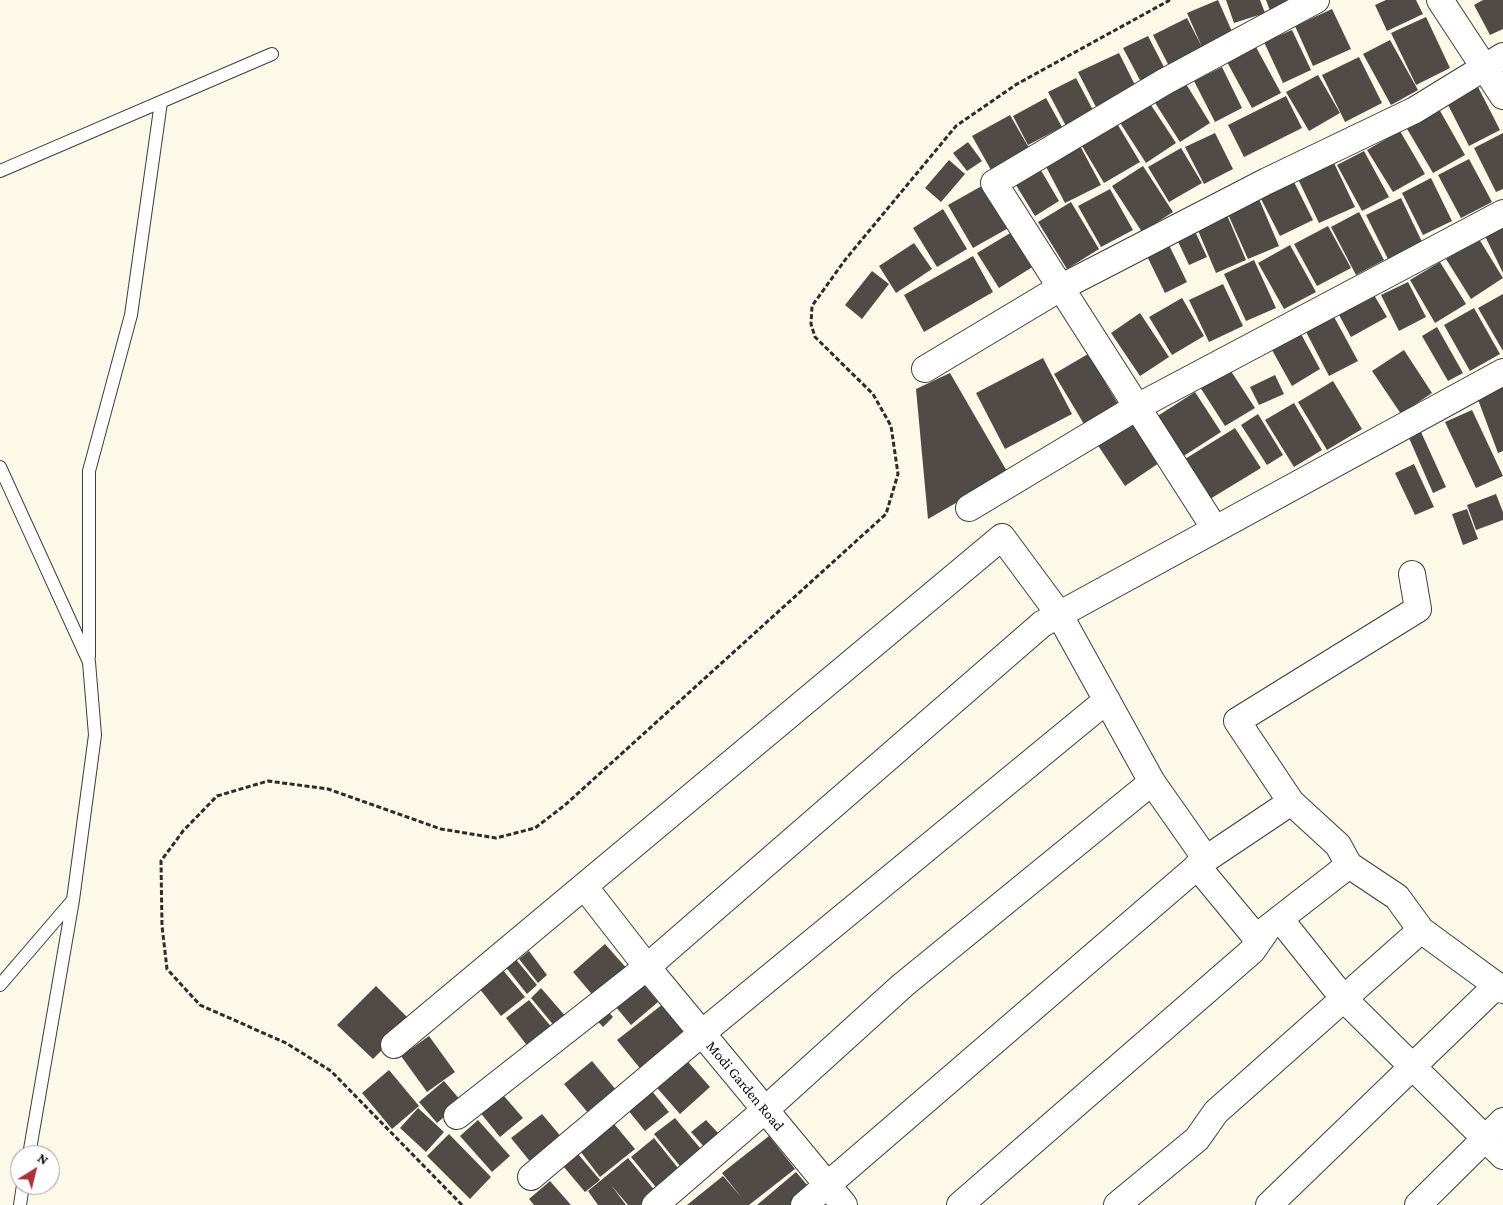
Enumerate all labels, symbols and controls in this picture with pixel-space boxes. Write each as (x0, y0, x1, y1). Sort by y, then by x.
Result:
street label: Modi Garden Road (702, 1037, 788, 1135)
north arrow (10, 1145, 60, 1195)
text: N (35, 1149, 52, 1168)

